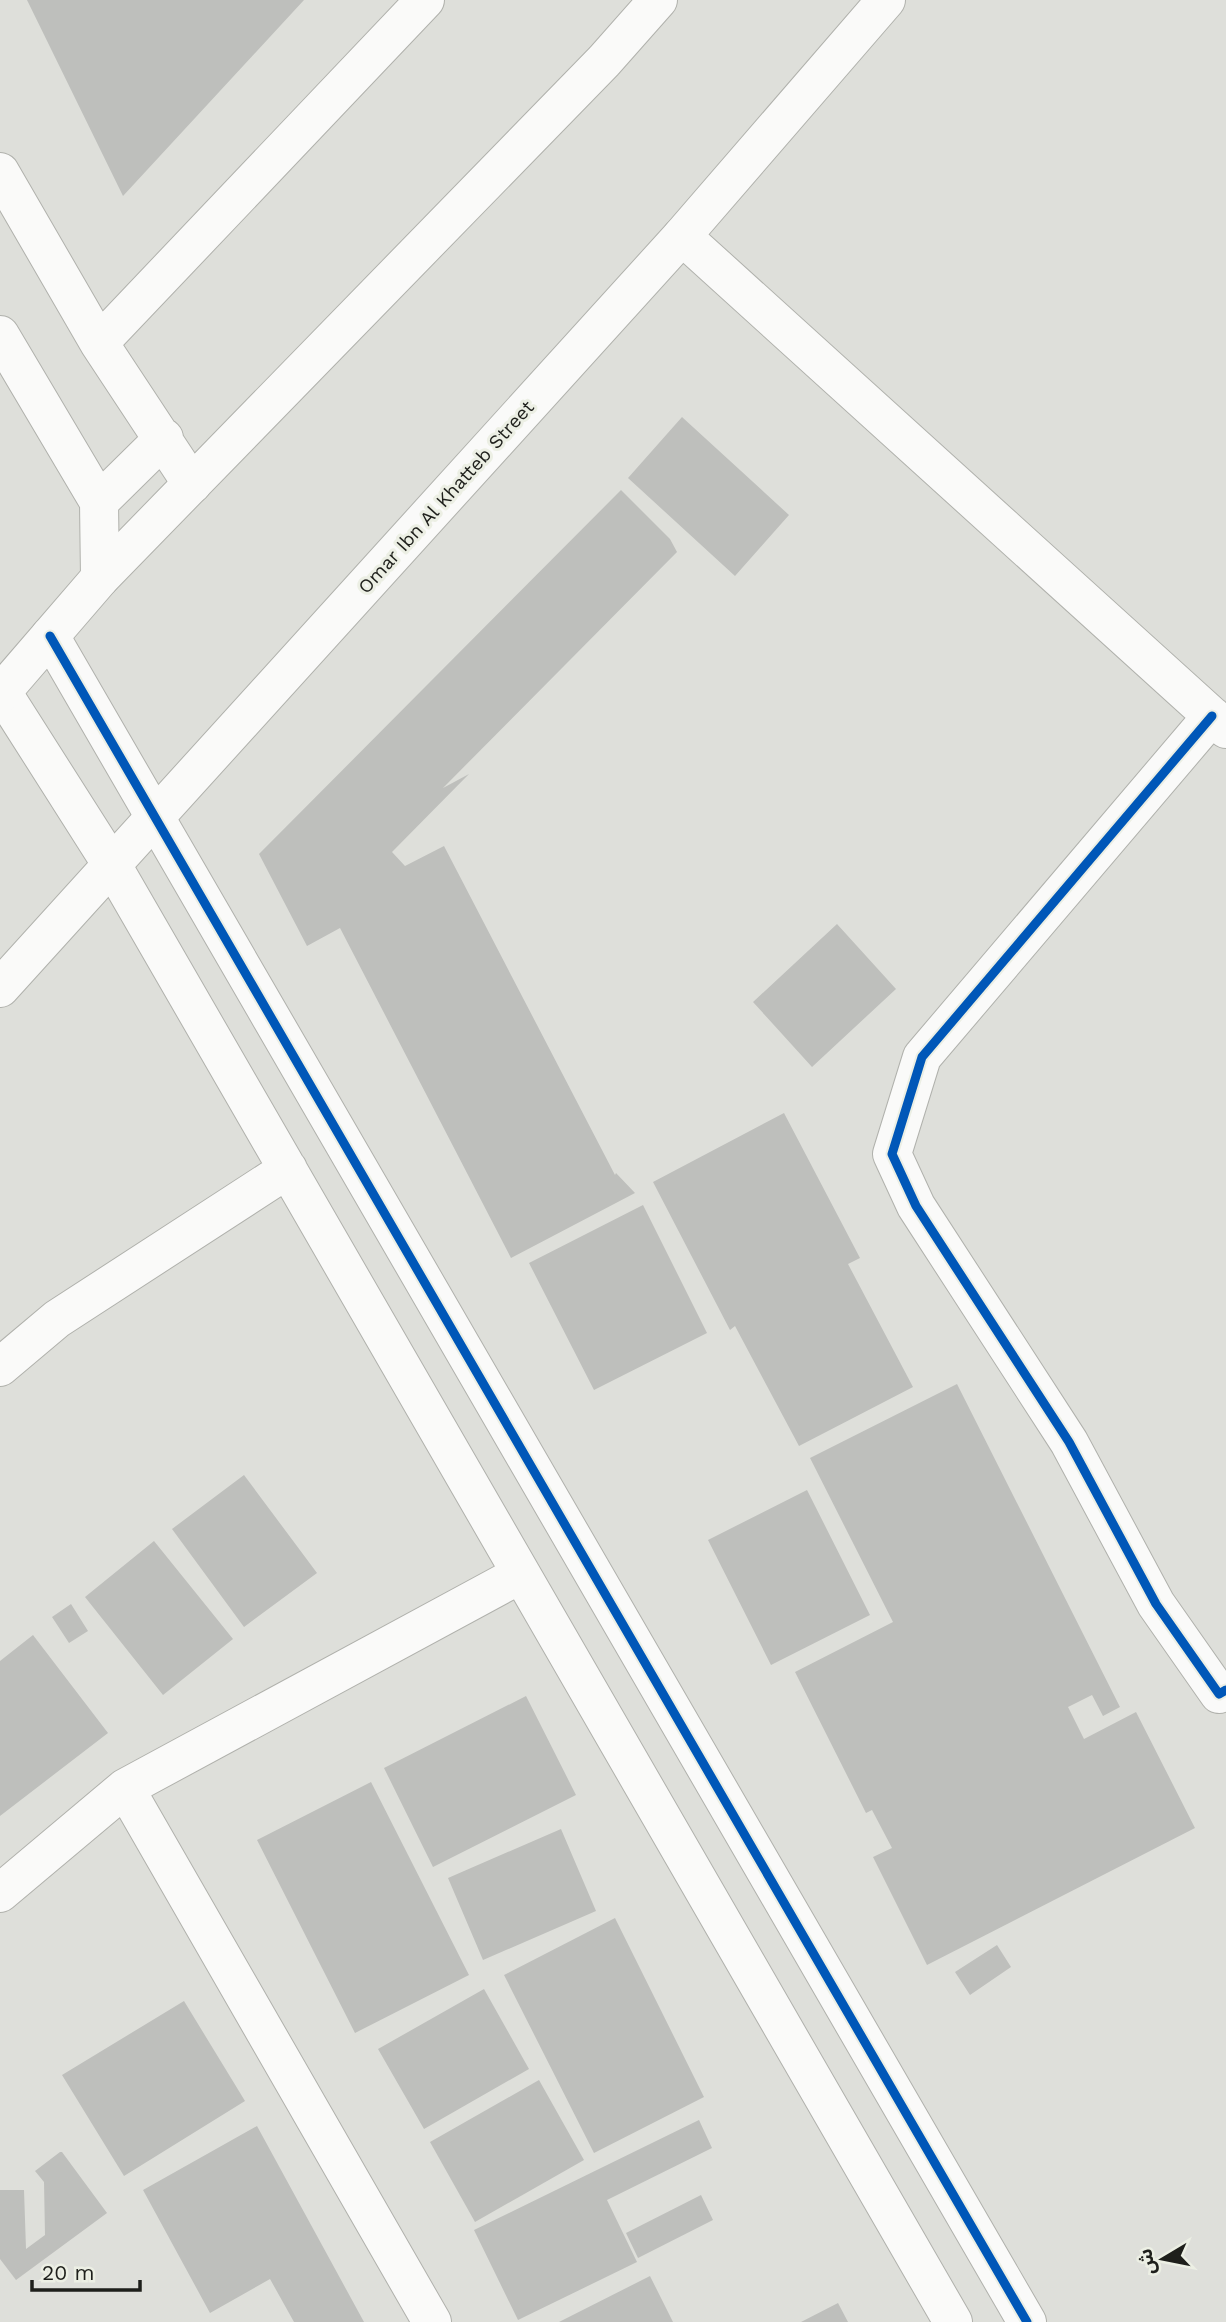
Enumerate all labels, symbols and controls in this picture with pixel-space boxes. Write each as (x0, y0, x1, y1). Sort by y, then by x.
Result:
street label: Omar Ibn Al Khatteb Street (353, 396, 539, 598)
north arrow (1128, 2224, 1198, 2294)
text: ش (1133, 2247, 1160, 2277)
scale bar (32, 2248, 140, 2292)
text: 20 m (42, 2260, 94, 2285)

